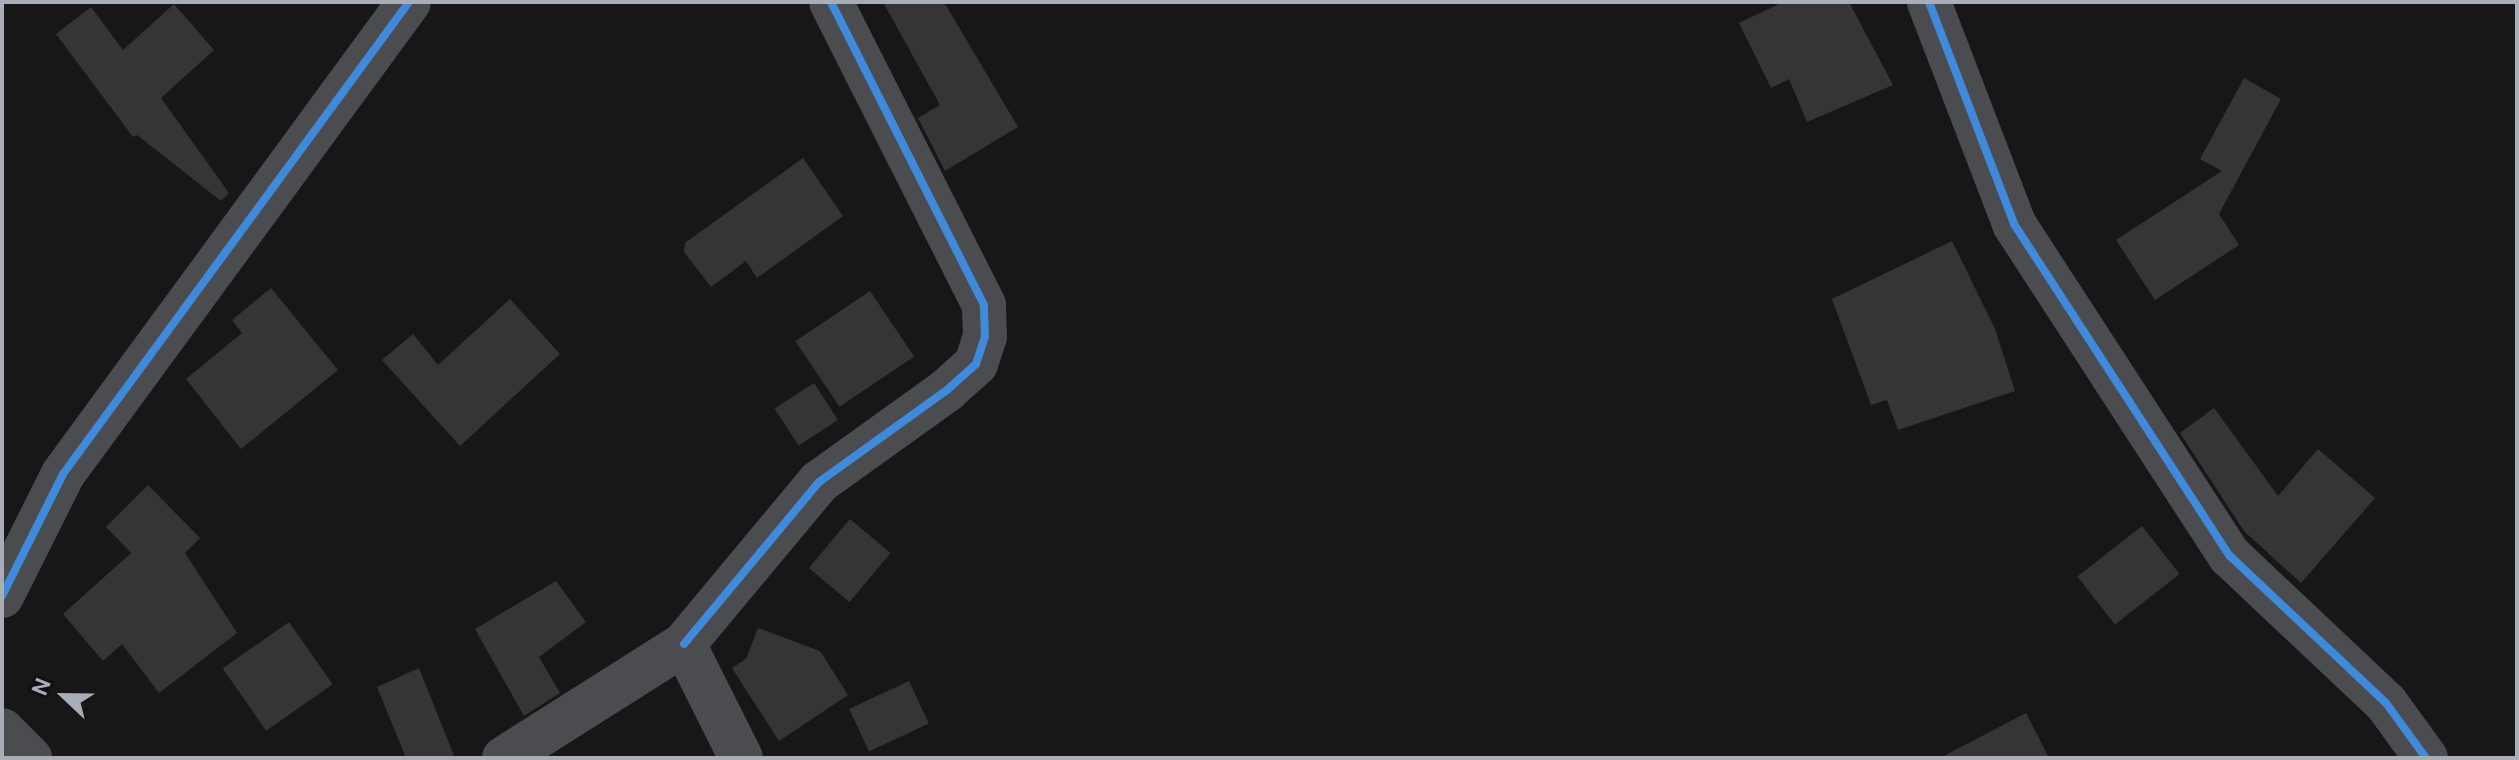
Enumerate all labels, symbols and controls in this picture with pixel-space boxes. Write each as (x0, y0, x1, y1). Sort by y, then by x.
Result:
north arrow (24, 656, 104, 736)
text: N (25, 674, 58, 700)

